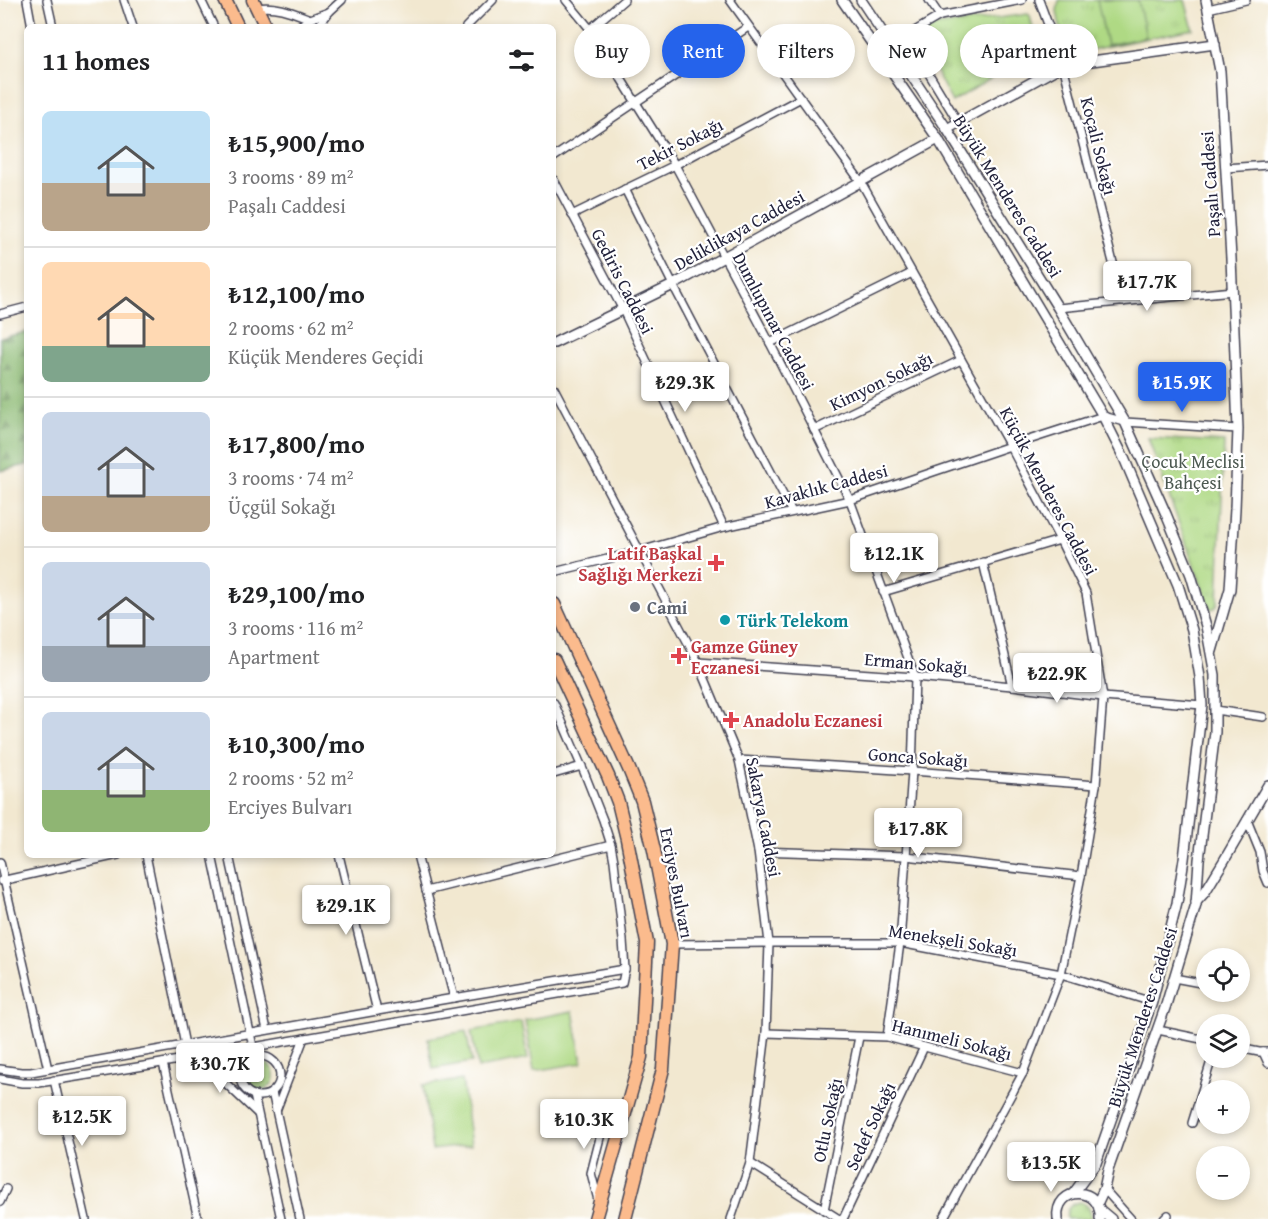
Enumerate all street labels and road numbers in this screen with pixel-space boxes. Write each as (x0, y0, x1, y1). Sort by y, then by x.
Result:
street label: Koçali Sokağı (1074, 94, 1124, 198)
street label: Büyük Menderes Caddesi (947, 109, 1069, 283)
street label: Tekir Sokağı (632, 111, 728, 177)
street label: Paşalı Caddesi (1193, 130, 1227, 238)
street label: Deliklikaya Caddesi (669, 183, 809, 277)
street label: Gediris Caddesi (585, 223, 661, 339)
street label: Dumlupınar Caddesi (726, 247, 822, 395)
street label: Kimyon Sokağı (825, 344, 937, 418)
street label: Küçük Menderes Caddesi (993, 402, 1105, 580)
street label: Kavaklık Caddesi (761, 457, 891, 515)
street label: Erman Sokağı (863, 645, 969, 681)
street label: Gonca Sokağı (867, 740, 969, 774)
street label: Sakarya Caddesi (739, 755, 789, 879)
street label: Erciyes Bulvarı (653, 825, 701, 941)
street label: Menekşeli Sokağı (887, 916, 1019, 964)
street label: Büyük Menderes Caddesi (1100, 923, 1184, 1111)
street label: Hanımeli Sokağı (889, 1011, 1015, 1067)
street label: Otlu Sokağı (805, 1075, 849, 1165)
street label: Sedef Sokağı (838, 1077, 902, 1175)

